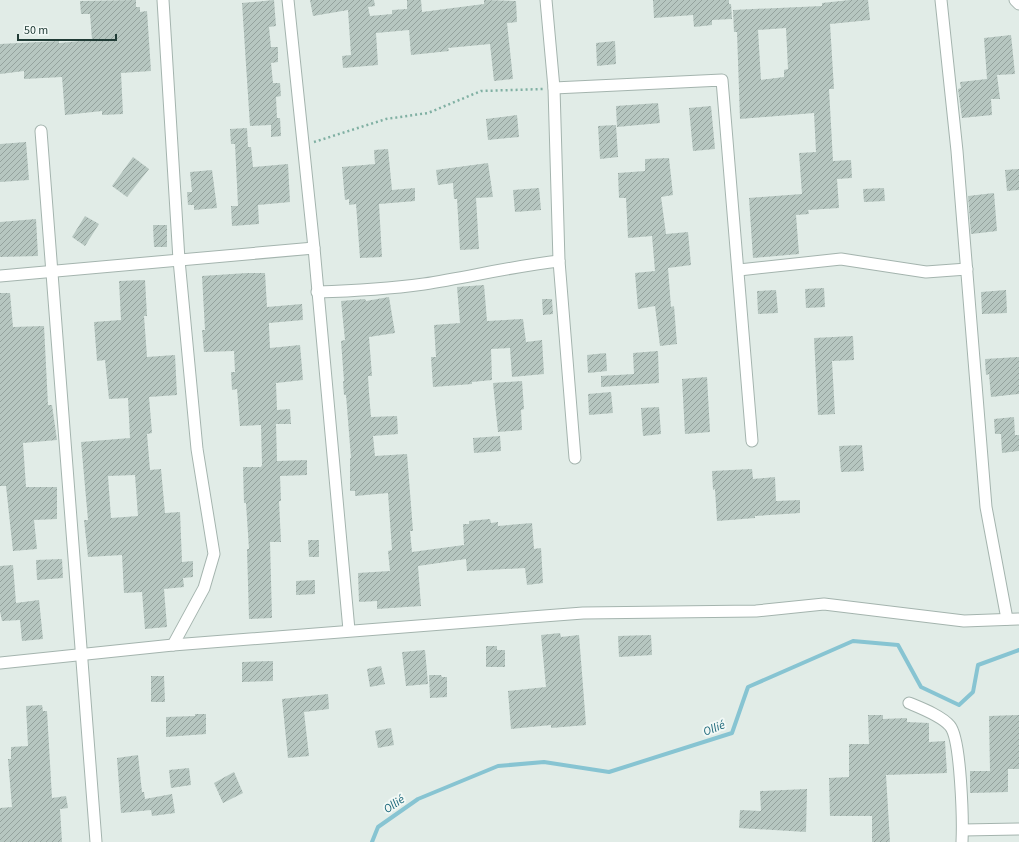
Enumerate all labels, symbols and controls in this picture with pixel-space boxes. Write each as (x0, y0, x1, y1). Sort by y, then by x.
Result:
scale bar (18, 16, 116, 42)
text: 50 m (24, 22, 48, 39)
water label: Ollié (701, 716, 728, 740)
water label: Ollié (380, 791, 408, 818)

